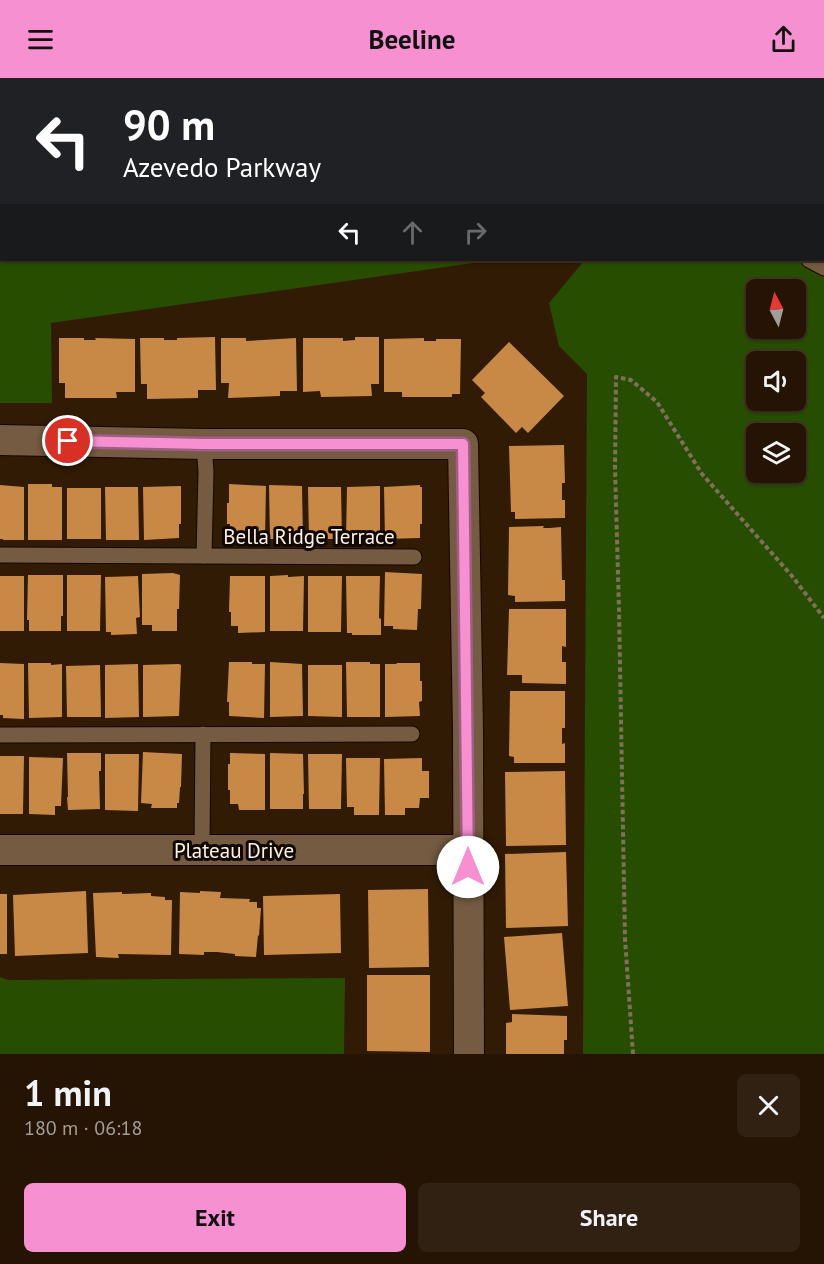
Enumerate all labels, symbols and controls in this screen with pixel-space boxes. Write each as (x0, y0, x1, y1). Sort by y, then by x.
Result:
text: Beeline (369, 22, 455, 56)
icon: menu (24, 23, 57, 56)
icon: share (767, 23, 800, 56)
text: 90 m (123, 97, 215, 152)
icon: left (24, 102, 102, 180)
text: Azevedo Parkway (123, 150, 321, 184)
icon: left (333, 216, 366, 249)
icon: ahead (396, 216, 429, 249)
icon: right (459, 216, 492, 249)
north arrow (746, 279, 806, 339)
map controls (746, 279, 806, 483)
button: sound (746, 351, 806, 411)
pin (42, 415, 93, 466)
button: layers (746, 423, 806, 483)
icon: arrive (51, 424, 84, 457)
street label: Bella Ridge Terrace (223, 523, 395, 550)
position arrow (436, 835, 500, 899)
street label: Plateau Drive (174, 837, 294, 864)
text: 1 min (24, 1069, 112, 1116)
button: close (737, 1074, 800, 1137)
text: 180 m · 06:18 (24, 1115, 142, 1141)
button: Exit (24, 1183, 406, 1252)
button: Share (418, 1183, 800, 1252)

